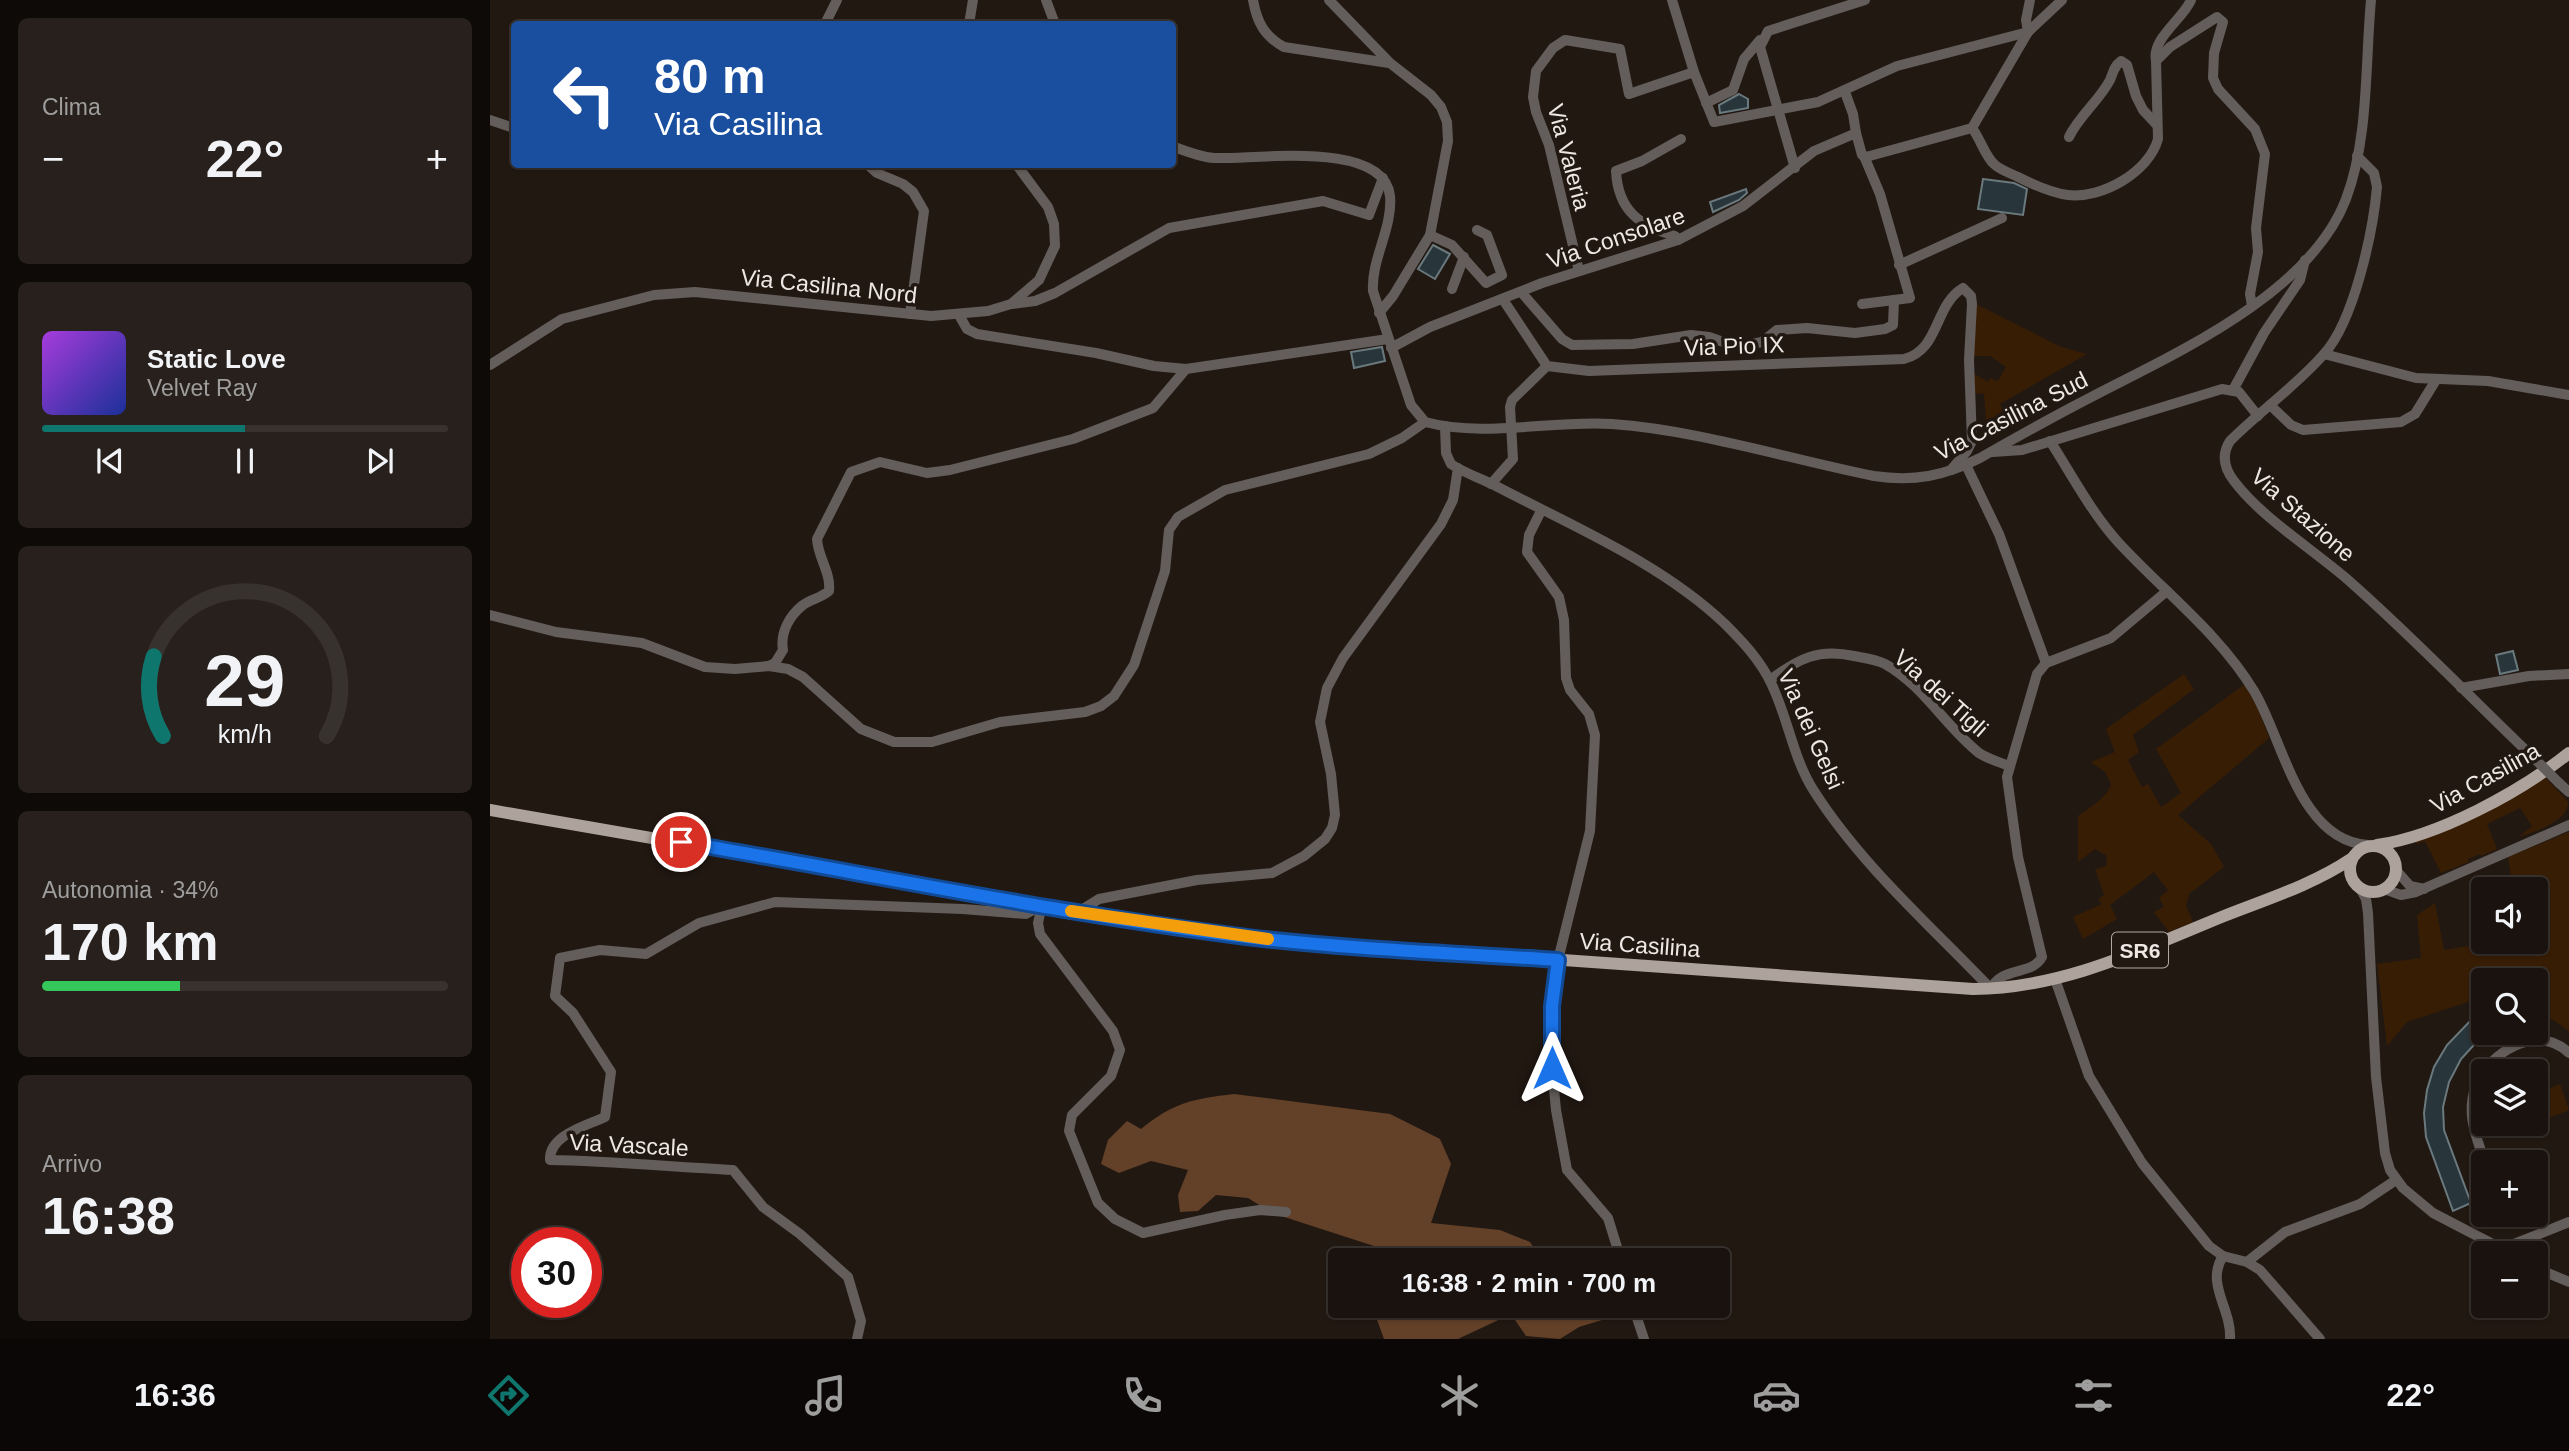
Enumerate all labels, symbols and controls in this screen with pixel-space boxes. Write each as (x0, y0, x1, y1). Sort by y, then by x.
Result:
icon: left (539, 49, 630, 140)
text: 80 m (654, 49, 766, 103)
text: Clima (42, 94, 101, 120)
street label: Via Valeria (1542, 101, 1596, 213)
text: Via Casilina (654, 106, 822, 142)
text: 22° (206, 130, 284, 188)
text: − (42, 138, 64, 180)
text: + (426, 138, 448, 180)
street label: Via Consolare (1544, 202, 1688, 274)
street label: Via Casilina Nord (739, 264, 919, 308)
street label: Via Pio IX (1683, 331, 1785, 361)
text: Static Love (147, 344, 286, 374)
street label: Via Casilina Sud (1930, 366, 2092, 466)
text: Velvet Ray (147, 375, 257, 401)
icon: previous (91, 442, 129, 480)
icon: pause (226, 442, 264, 480)
icon: next (361, 442, 399, 480)
street label: Via Stazione (2246, 463, 2360, 567)
text: 29 (205, 640, 285, 721)
street label: Via dei Tigli (1889, 644, 1993, 742)
street label: Via dei Gelsi (1773, 665, 1849, 793)
text: km/h (218, 719, 272, 747)
street label: Via Casilina (2426, 737, 2544, 819)
pin (651, 812, 711, 872)
icon: arrive (662, 823, 700, 861)
text: Autonomia · 34% (42, 877, 218, 903)
map controls (2471, 877, 2548, 1318)
button: sound (2471, 877, 2548, 954)
text: 170 km (42, 913, 218, 971)
street label: Via Casilina (1579, 928, 1701, 962)
road number: SR6 (2112, 932, 2168, 968)
button: search (2471, 968, 2548, 1045)
position arrow (1515, 1031, 1589, 1105)
button: layers (2471, 1059, 2548, 1136)
street label: Via Vascale (569, 1129, 689, 1161)
button: + (2471, 1150, 2548, 1227)
text: Arrivo (42, 1151, 102, 1177)
text: 16:38 (42, 1187, 175, 1245)
speed limit sign: 30 (511, 1227, 602, 1318)
button: − (2471, 1241, 2548, 1318)
text: 16:38 · 2 min · 700 m (1402, 1268, 1656, 1298)
icon: directions (484, 1371, 533, 1420)
icon: music (801, 1371, 850, 1420)
icon: phone (1118, 1371, 1167, 1420)
icon: climate (1435, 1371, 1484, 1420)
icon: car (1752, 1371, 1801, 1420)
icon: filters (2069, 1371, 2118, 1420)
text: 16:36 (134, 1377, 216, 1413)
text: 22° (2387, 1377, 2435, 1413)

